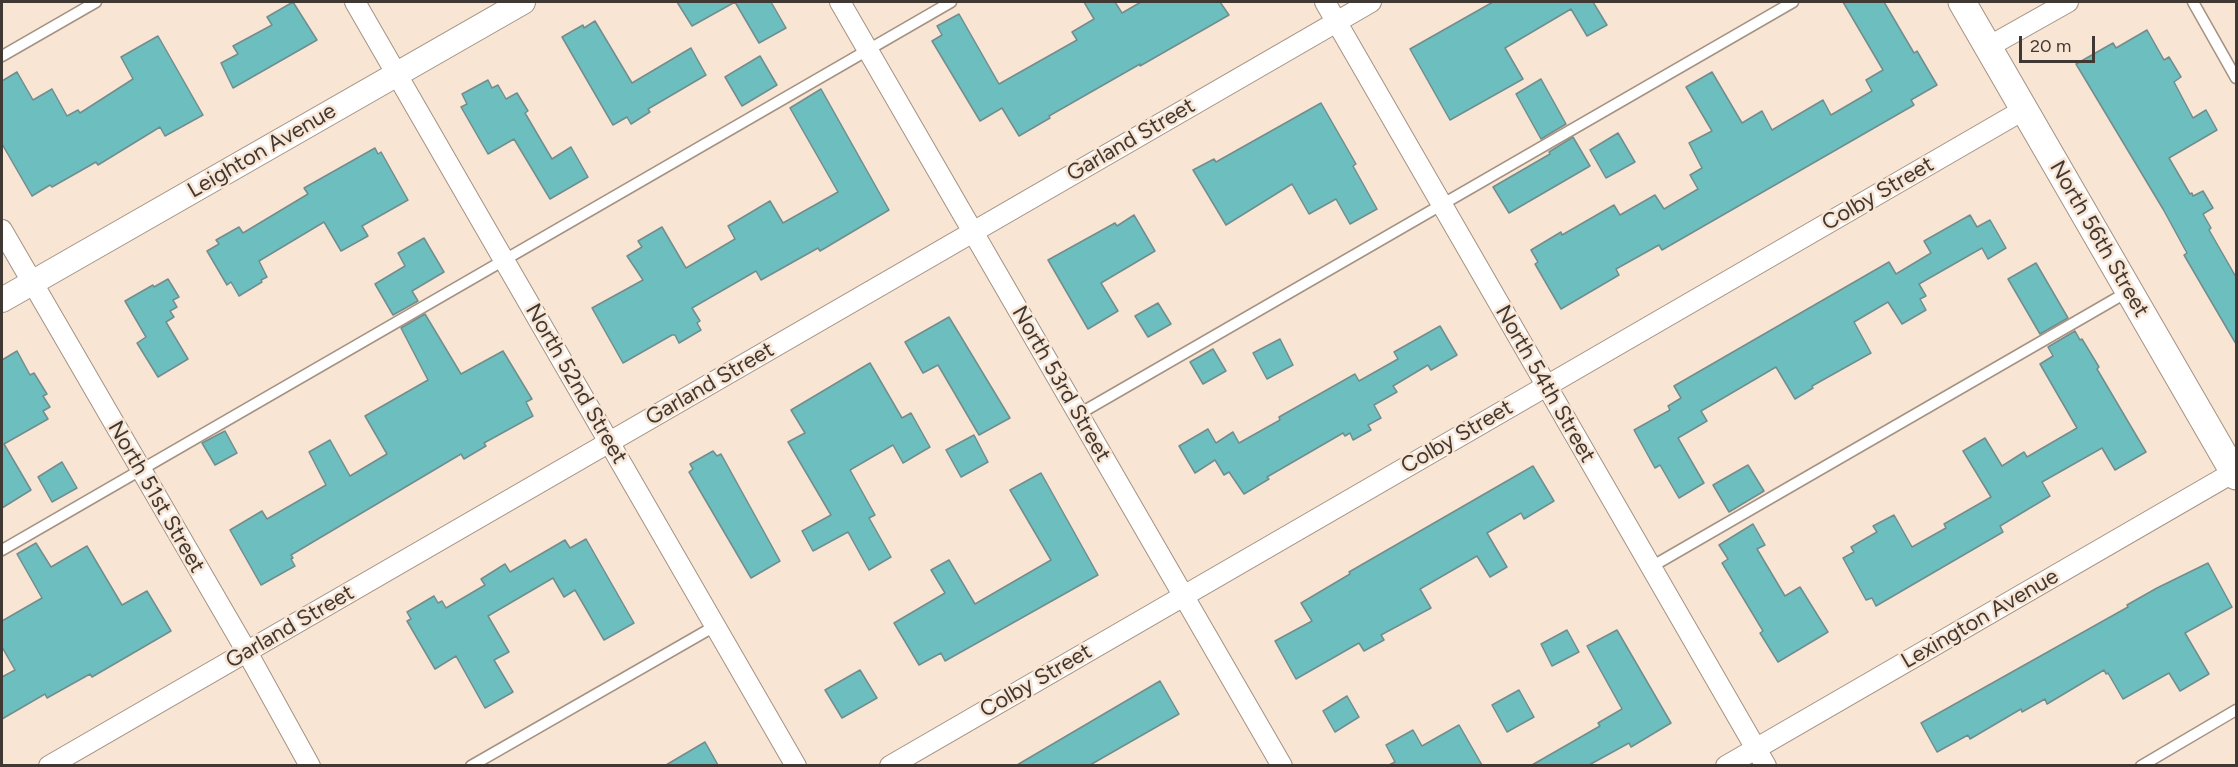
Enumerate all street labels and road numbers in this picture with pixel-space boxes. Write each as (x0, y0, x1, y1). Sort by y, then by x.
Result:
street label: Garland Street (1062, 93, 1200, 187)
street label: Leighton Avenue (183, 98, 341, 204)
street label: Colby Street (1817, 151, 1939, 237)
street label: North 56th Street (2044, 156, 2154, 322)
street label: North 52nd Street (519, 299, 633, 469)
street label: North 54th Street (1489, 301, 1601, 467)
street label: North 53rd Street (1006, 302, 1116, 466)
street label: Garland Street (641, 337, 779, 431)
street label: Colby Street (1396, 394, 1518, 480)
street label: North 51st Street (102, 417, 210, 577)
street label: Lexington Avenue (1897, 563, 2063, 675)
street label: Garland Street (221, 580, 359, 674)
street label: Colby Street (975, 638, 1097, 724)

